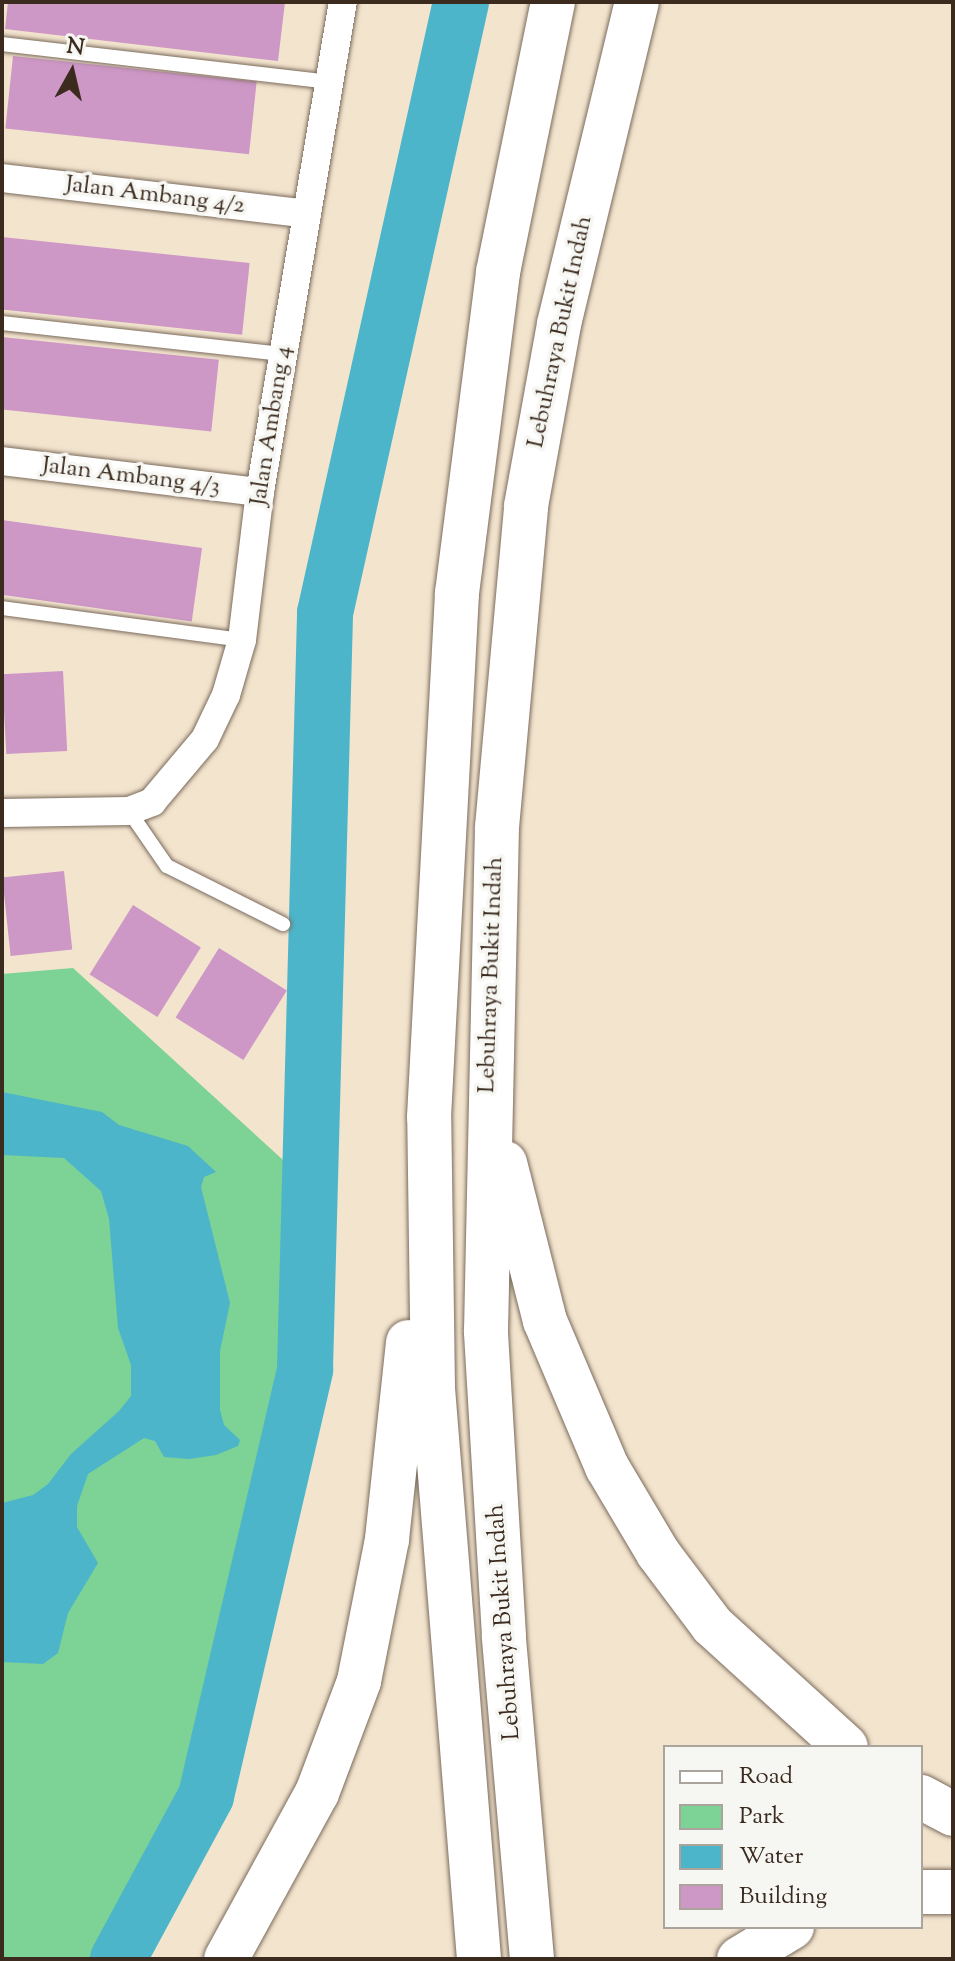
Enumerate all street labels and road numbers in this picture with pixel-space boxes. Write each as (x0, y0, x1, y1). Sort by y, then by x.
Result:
street label: Jalan Ambang 4/2 (64, 171, 246, 221)
street label: Lebuhraya Bukit Indah (522, 213, 600, 451)
street label: Jalan Ambang 4 (245, 344, 299, 508)
street label: Jalan Ambang 4/3 (40, 452, 222, 502)
street label: Lebuhraya Bukit Indah (473, 856, 511, 1094)
street label: Lebuhraya Bukit Indah (482, 1503, 528, 1741)

